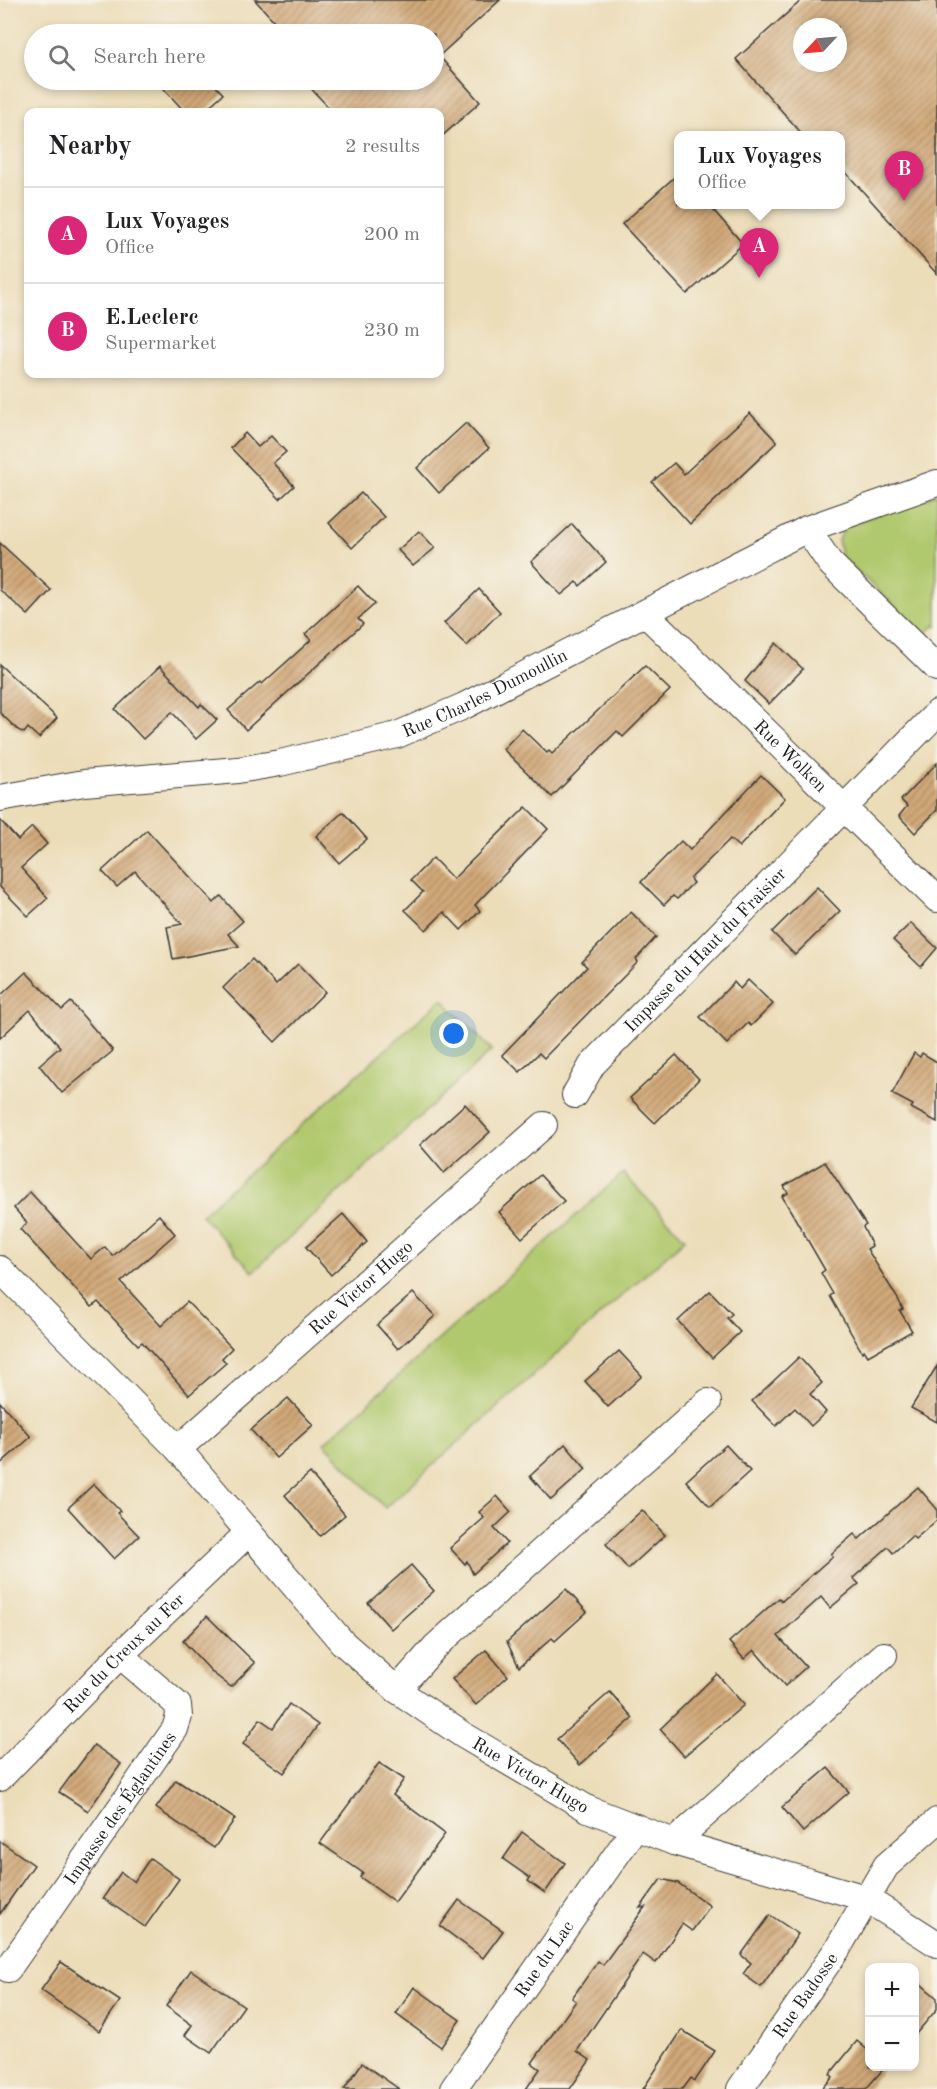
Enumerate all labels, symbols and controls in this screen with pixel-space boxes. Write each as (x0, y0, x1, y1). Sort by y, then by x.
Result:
north arrow (793, 18, 847, 72)
search box (24, 24, 444, 90)
icon: search (45, 41, 78, 74)
text: Search here (93, 46, 206, 68)
popup (674, 131, 845, 209)
text: Nearby (48, 134, 132, 160)
text: 2 results (345, 137, 420, 157)
text: Lux Voyages (697, 146, 822, 168)
pin: B (884, 152, 924, 201)
text: Office (697, 173, 746, 193)
text: Lux Voyages (105, 211, 229, 233)
text: A (60, 225, 75, 245)
text: 200 m (364, 225, 420, 245)
pin: A (740, 228, 778, 278)
text: Office (105, 238, 154, 258)
text: E.Leclerc (105, 307, 199, 329)
text: B (60, 321, 75, 341)
text: 230 m (364, 321, 420, 341)
text: Supermarket (105, 334, 216, 354)
street label: Rue Charles Dumoullin (400, 646, 571, 741)
street label: Rue Wolken (750, 717, 830, 796)
street label: Impasse du Haut du Fraisier (621, 864, 791, 1036)
your location (439, 1019, 468, 1048)
street label: Rue Victor Hugo (306, 1238, 417, 1338)
street label: Rue du Creux au Fer (61, 1590, 189, 1717)
street label: Impasse des Églantines (61, 1729, 180, 1888)
street label: Rue Victor Hugo (469, 1735, 592, 1817)
street label: Rue du Lac (512, 1918, 578, 2001)
street label: Rue Badosse (770, 1950, 842, 2042)
map controls (865, 1963, 919, 2071)
button: + (865, 1963, 919, 2017)
button: − (865, 2017, 919, 2071)

